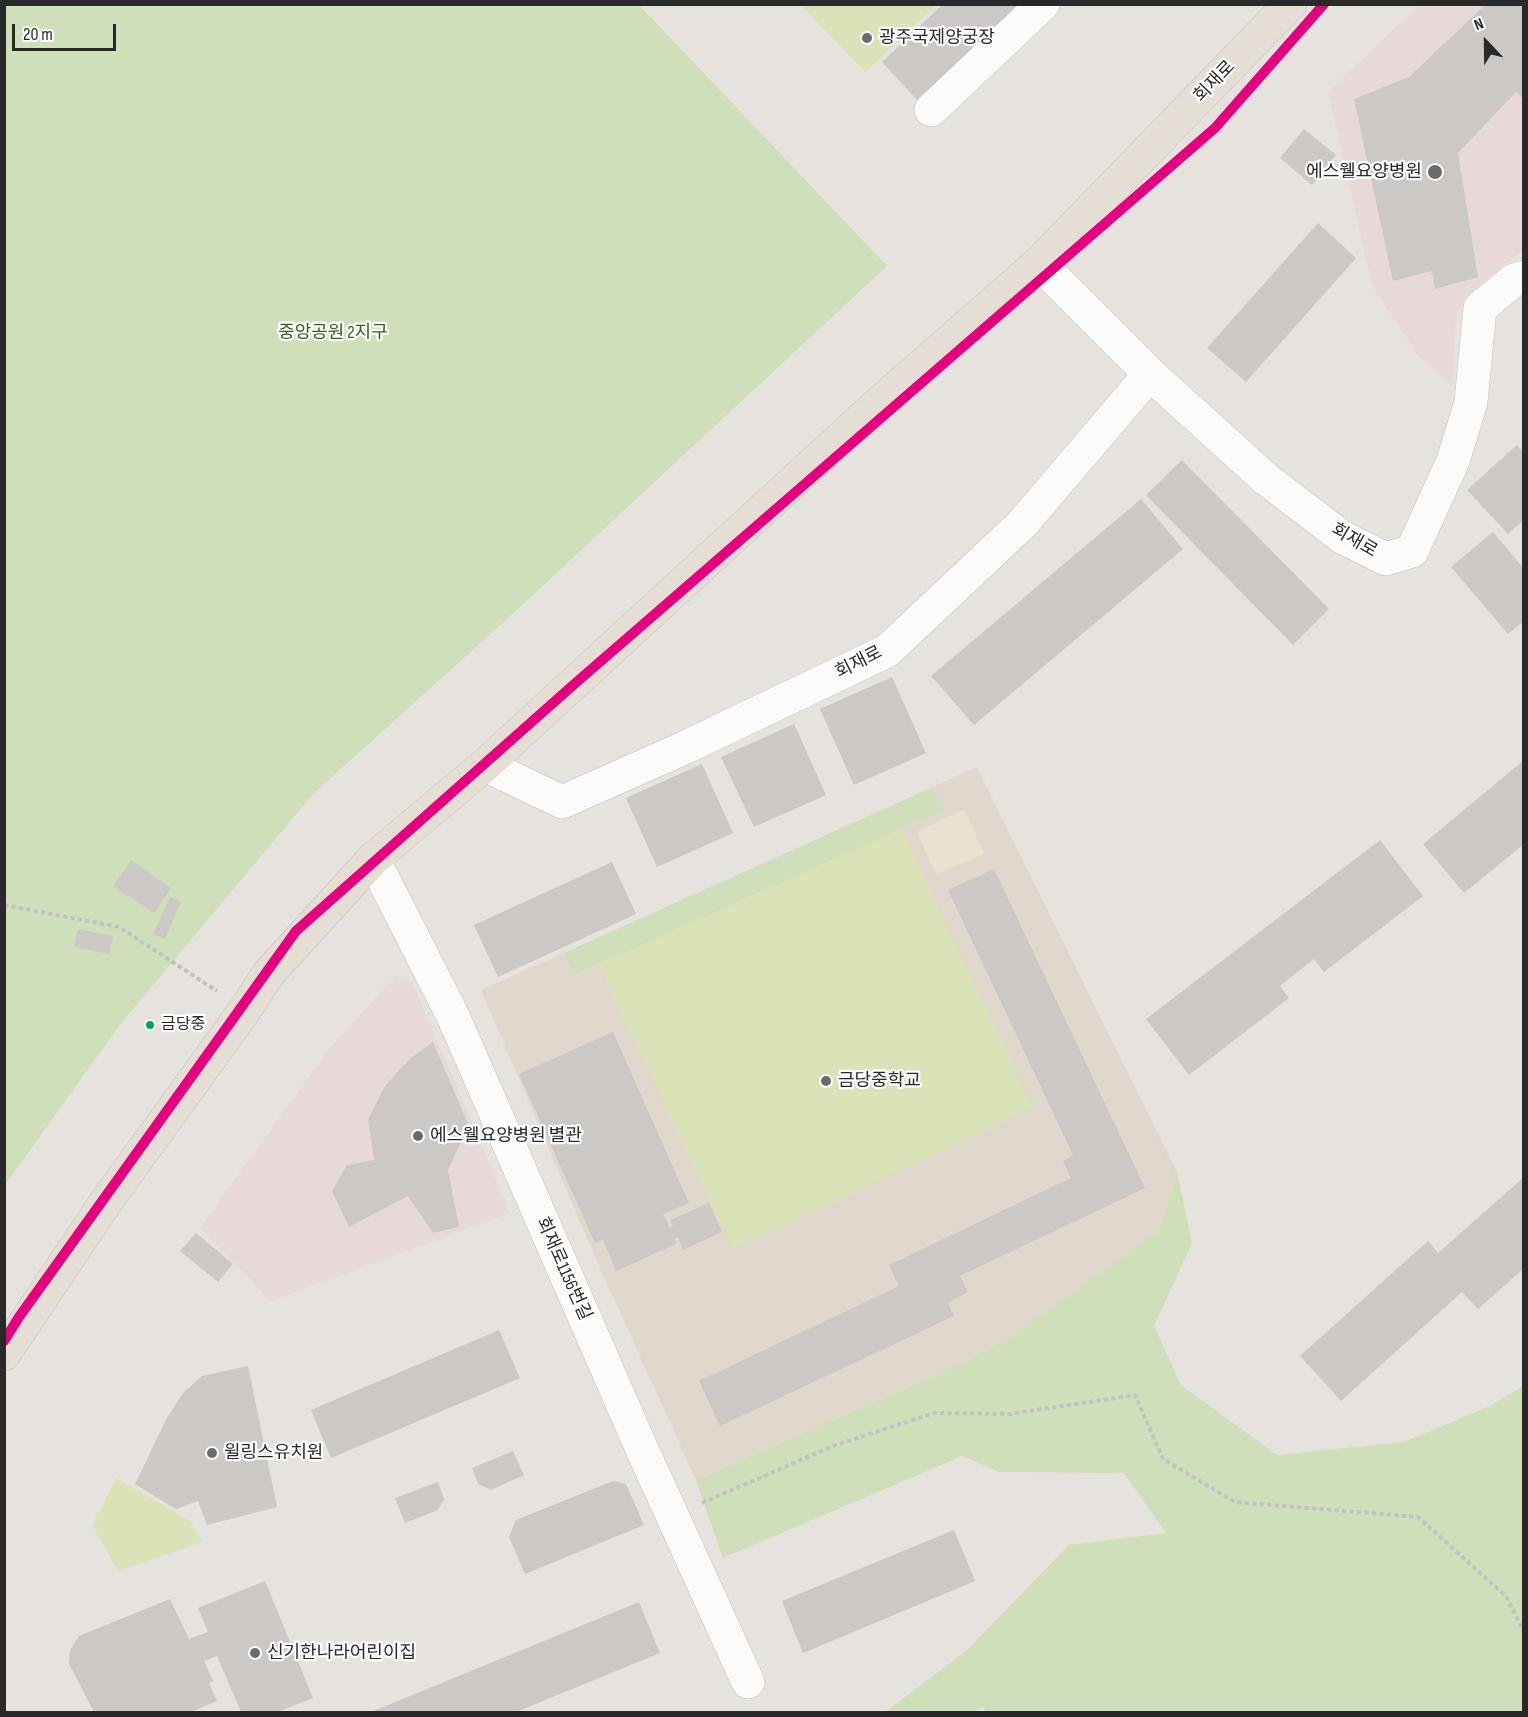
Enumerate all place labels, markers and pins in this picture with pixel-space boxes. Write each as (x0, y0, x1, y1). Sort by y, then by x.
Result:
place label: 광주국제양궁장 (879, 27, 995, 49)
marker: 광주국제양궁장 (860, 31, 874, 45)
place label: 에스웰요양병원 (1306, 161, 1422, 183)
marker: 에스웰요양병원 (1426, 163, 1444, 181)
place label: 금당중 (161, 1015, 205, 1035)
marker: 금당중 (144, 1019, 156, 1031)
place label: 금당중학교 (838, 1070, 921, 1092)
marker: 금당중학교 (819, 1074, 833, 1088)
place label: 에스웰요양병원 별관 (430, 1125, 582, 1147)
marker: 에스웰요양병원 별관 (411, 1129, 425, 1143)
place label: 윌링스유치원 (224, 1442, 323, 1464)
marker: 윌링스유치원 (205, 1446, 219, 1460)
place label: 신기한나라어린이집 (267, 1642, 416, 1664)
marker: 신기한나라어린이집 (248, 1646, 262, 1660)

